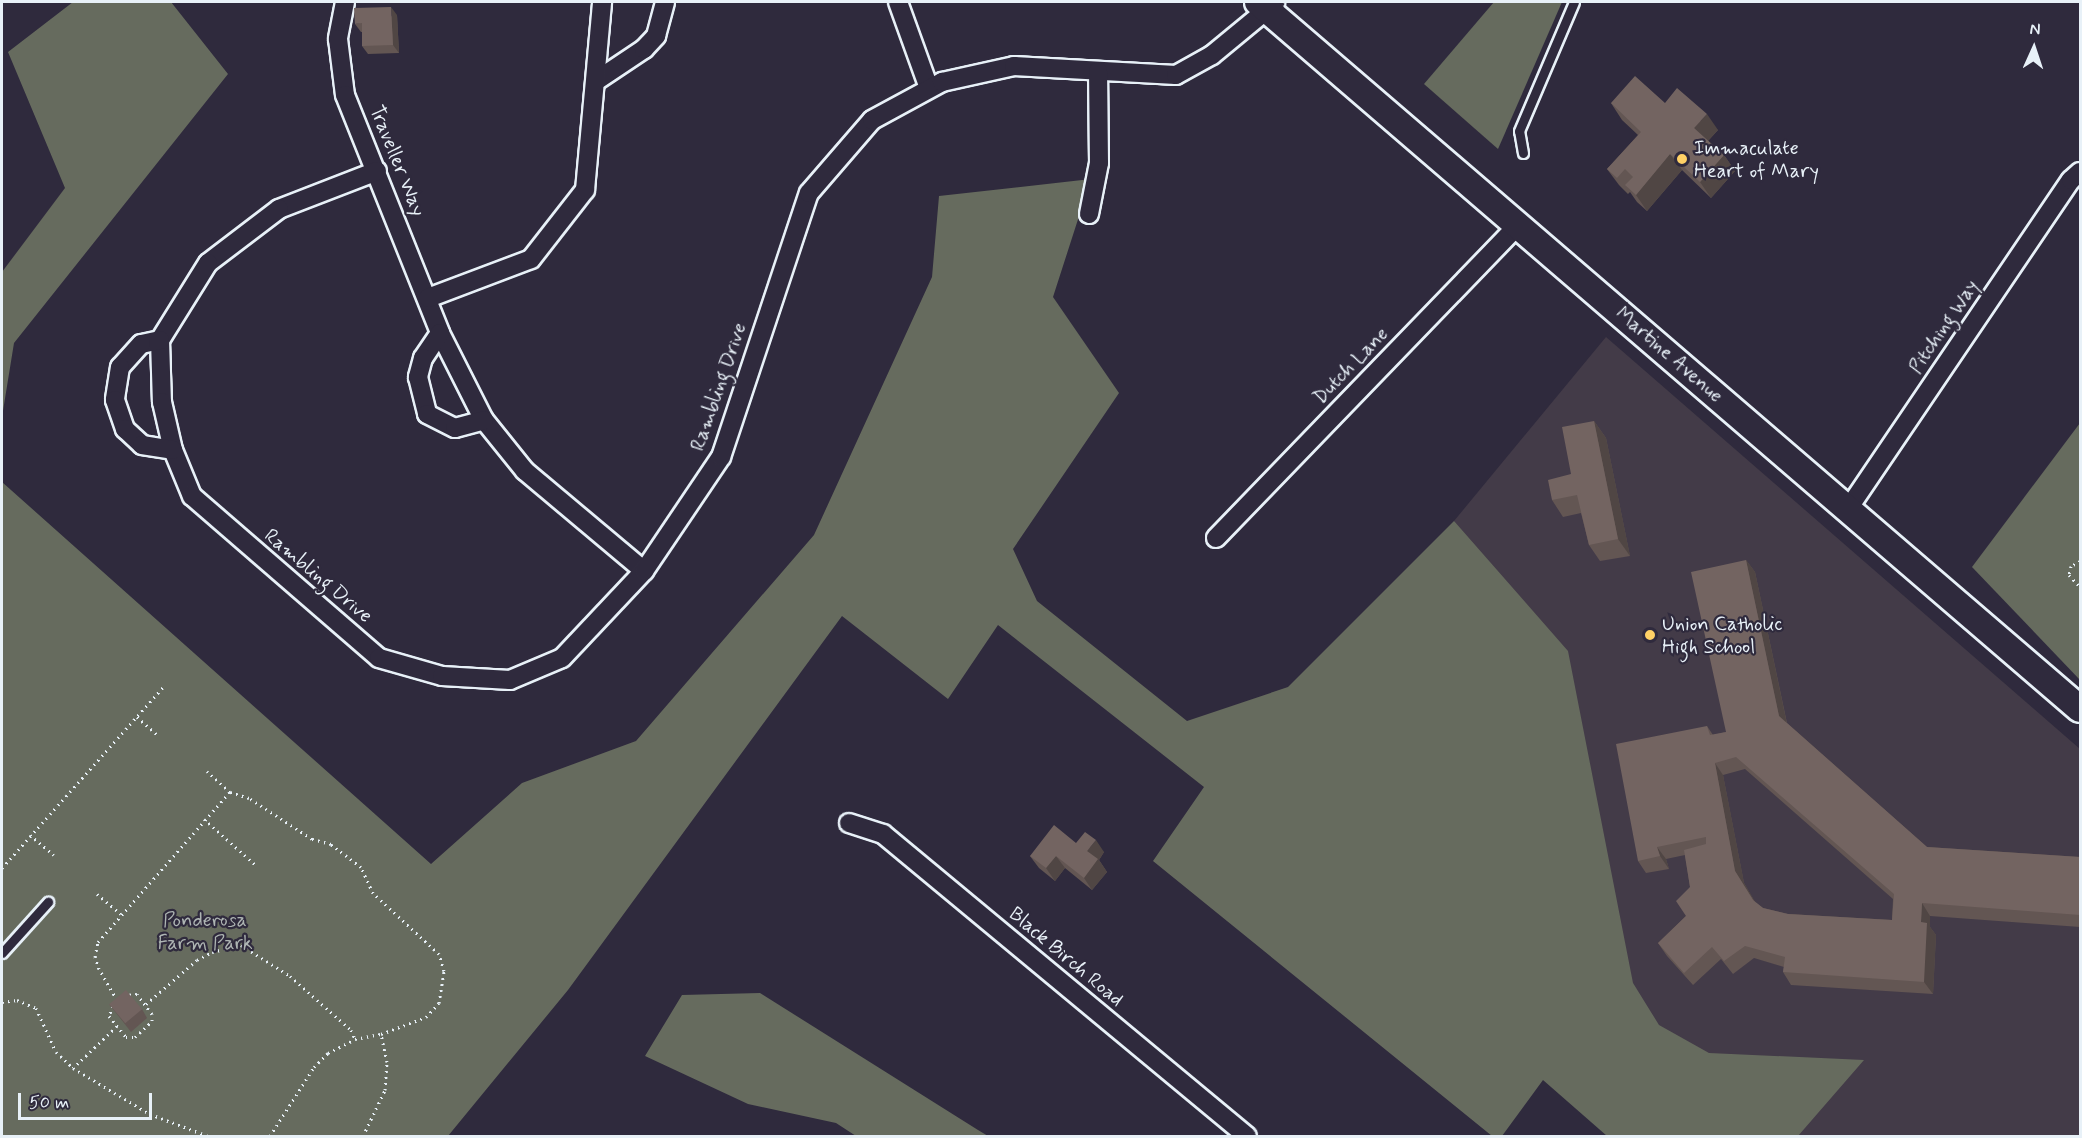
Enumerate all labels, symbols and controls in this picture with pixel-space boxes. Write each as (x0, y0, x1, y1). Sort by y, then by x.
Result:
north arrow (2004, 18, 2064, 78)
text: N (2029, 19, 2041, 40)
street label: Traveller Way (364, 102, 430, 220)
place label: Immaculate Heart of Mary (1694, 136, 1817, 183)
marker: Immaculate Heart of Mary (1675, 152, 1689, 166)
street label: Pitching Way (1903, 274, 1985, 380)
street label: Martine Avenue (1609, 301, 1729, 409)
street label: Rambling Drive (686, 321, 752, 453)
street label: Dutch Lane (1308, 322, 1394, 410)
street label: Rambling Drive (260, 524, 376, 628)
place label: Union Catholic High School (1662, 612, 1784, 659)
marker: Union Catholic High School (1643, 628, 1657, 642)
street label: Black Birch Road (1004, 902, 1128, 1012)
park label: Ponderosa Farm Park (157, 909, 253, 956)
scale bar (21, 1081, 154, 1119)
text: 50 m (29, 1091, 69, 1115)

